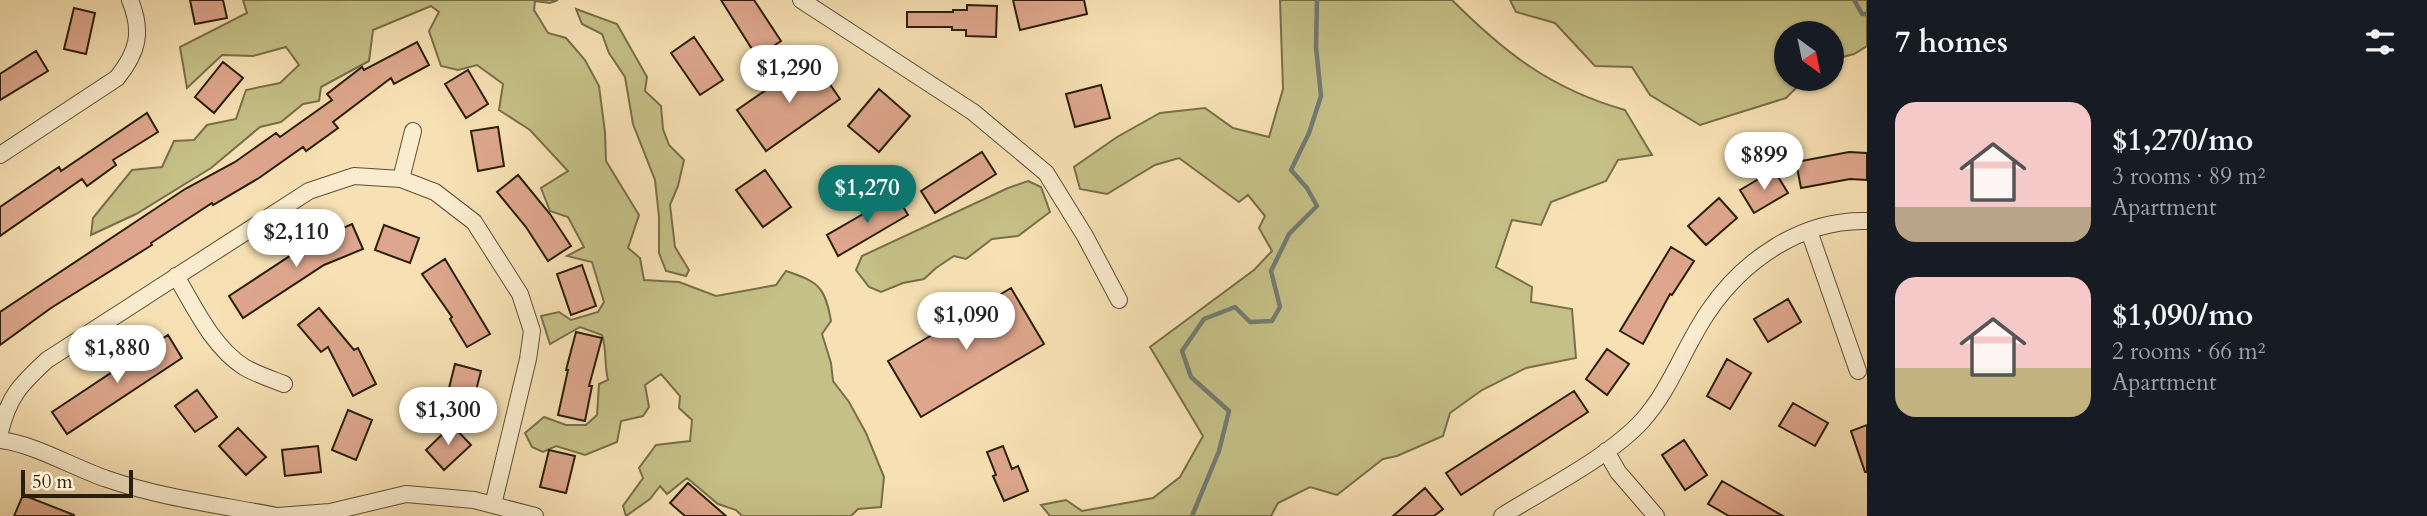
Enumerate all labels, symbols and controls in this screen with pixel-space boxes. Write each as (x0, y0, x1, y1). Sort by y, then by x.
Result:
north arrow (1774, 21, 1844, 91)
map controls (1774, 21, 1844, 91)
text: 7 homes (1895, 22, 2008, 63)
icon: filters (2361, 23, 2399, 61)
pin: $1,290 (732, 46, 846, 105)
text: $1,290 (756, 52, 822, 83)
text: $1,270/mo (2112, 120, 2253, 161)
icon: home (1951, 130, 2035, 214)
pin: $899 (1723, 132, 1805, 192)
text: $899 (1740, 139, 1788, 170)
text: 3 rooms · 89 m² (2112, 161, 2265, 192)
pin: $1,270 (810, 166, 924, 225)
text: $1,270 (834, 172, 900, 203)
text: Apartment (2112, 192, 2216, 223)
pin: $2,110 (239, 210, 353, 269)
text: $2,110 (263, 216, 329, 247)
pin: $1,090 (909, 292, 1023, 352)
text: $1,090/mo (2112, 295, 2253, 336)
text: $1,090 (933, 299, 999, 330)
icon: home (1951, 305, 2035, 389)
pin: $1,880 (60, 326, 174, 385)
text: $1,880 (84, 332, 150, 363)
text: 2 rooms · 66 m² (2112, 336, 2265, 367)
text: Apartment (2112, 367, 2216, 398)
pin: $1,300 (391, 388, 505, 447)
text: $1,300 (415, 394, 481, 425)
scale bar (21, 467, 133, 499)
text: 50 m (32, 469, 73, 495)

